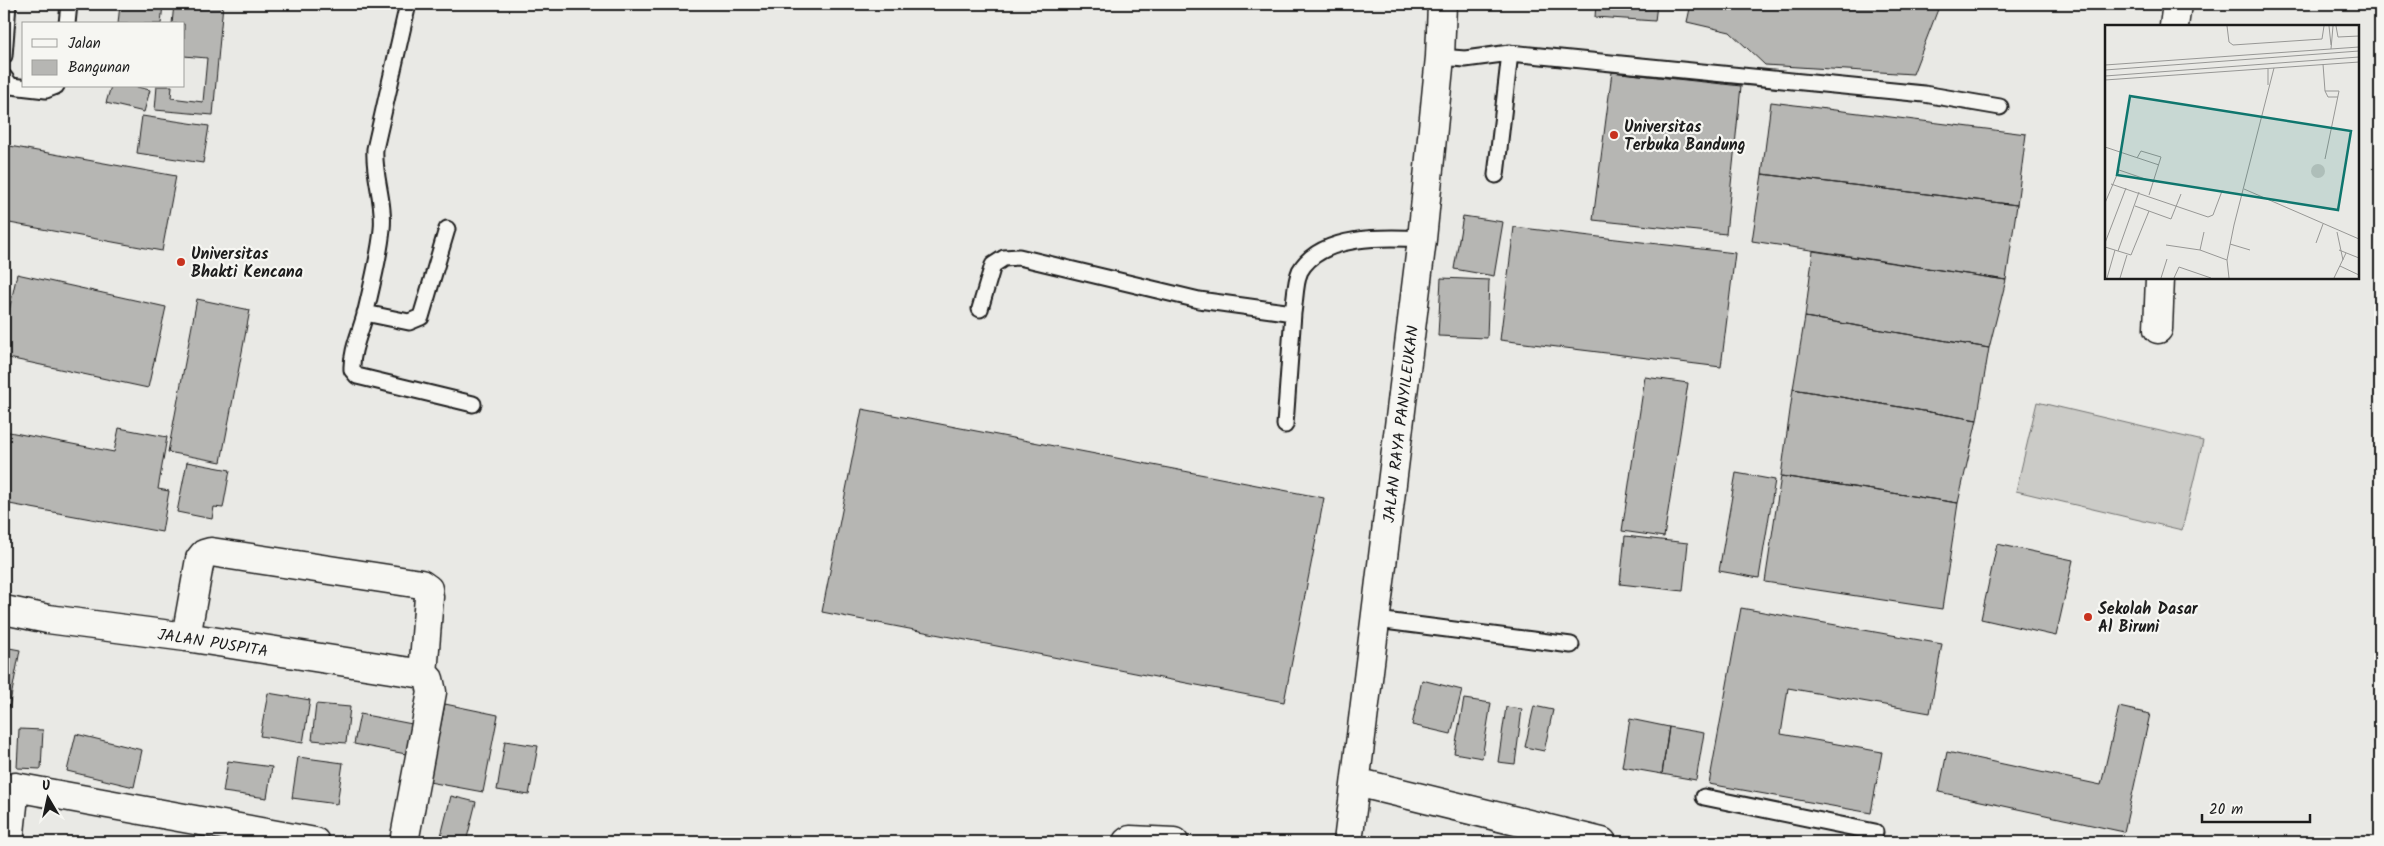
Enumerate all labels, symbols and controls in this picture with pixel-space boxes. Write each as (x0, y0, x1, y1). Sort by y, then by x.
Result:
legend (22, 22, 185, 88)
inset map (2105, 25, 2359, 279)
text: Jalan (68, 32, 101, 56)
text: Bangunan (68, 56, 130, 80)
place label: Universitas Terbuka Bandung (1624, 115, 1745, 158)
marker: Universitas Terbuka Bandung (1608, 129, 1620, 141)
place label: Universitas Bhakti Kencana (191, 242, 303, 285)
marker: Universitas Bhakti Kencana (175, 256, 187, 268)
street label: JALAN RAYA PANYILEUKAN (1377, 324, 1426, 524)
place label: Sekolah Dasar Al Biruni (2098, 597, 2199, 640)
marker: Sekolah Dasar Al Biruni (2082, 611, 2094, 623)
street label: JALAN PUSPITA (156, 622, 270, 665)
north arrow (22, 774, 72, 824)
text: U (40, 775, 53, 798)
scale bar (2202, 791, 2309, 823)
text: 20 m (2209, 798, 2243, 822)

